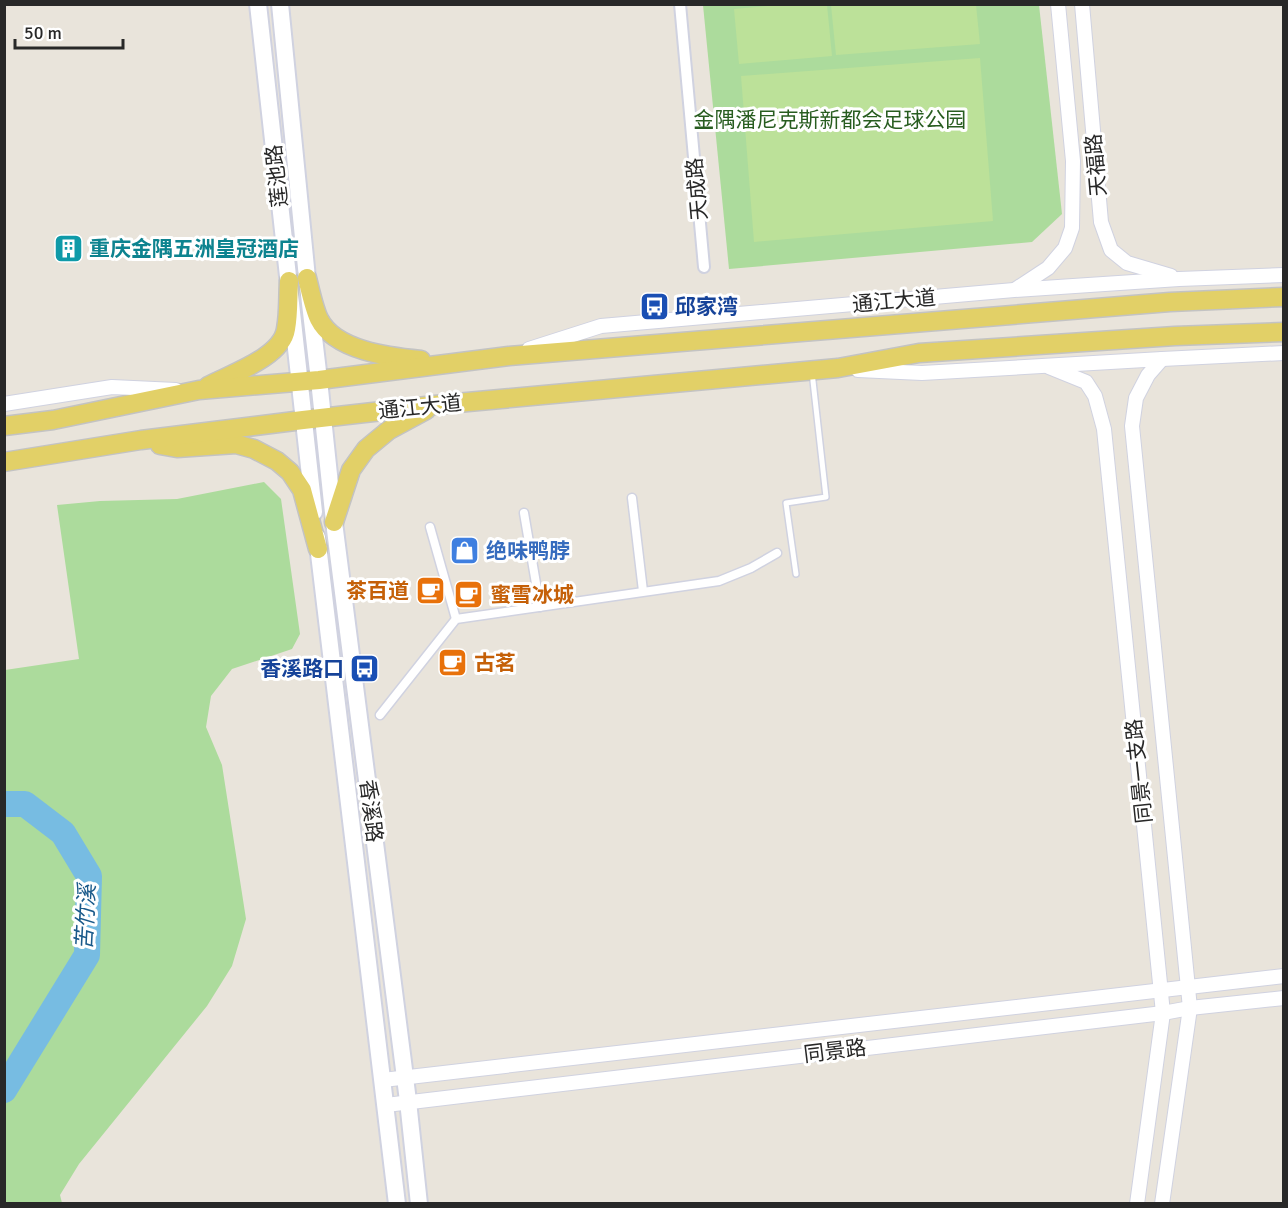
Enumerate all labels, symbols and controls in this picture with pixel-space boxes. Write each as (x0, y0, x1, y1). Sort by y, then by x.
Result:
scale bar (15, 12, 123, 50)
text: 50 m (24, 22, 62, 44)
park label: 金隅潘尼克斯新都会足球公园 (694, 107, 967, 133)
street label: 天福路 (1080, 132, 1112, 198)
street label: 莲池路 (261, 143, 293, 209)
street label: 天成路 (681, 156, 713, 222)
building icon: 重庆金隅五洲皇冠酒店 (52, 233, 84, 265)
place label: 重庆金隅五洲皇冠酒店 (89, 236, 299, 262)
street label: 通江大道 (851, 284, 937, 318)
bus stop icon: 邱家湾 (638, 291, 670, 323)
place label: 邱家湾 (675, 294, 738, 320)
street label: 通江大道 (377, 390, 463, 424)
shop icon: 绝味鸭脖 (449, 535, 481, 567)
place label: 绝味鸭脖 (486, 538, 570, 564)
cafe icon: 茶百道 (414, 575, 446, 607)
place label: 茶百道 (346, 578, 409, 604)
cafe icon: 蜜雪冰城 (453, 579, 485, 611)
place label: 蜜雪冰城 (490, 582, 574, 608)
cafe icon: 古茗 (437, 647, 469, 679)
place label: 古茗 (474, 650, 516, 676)
bus stop icon: 香溪路口 (349, 653, 381, 685)
place label: 香溪路口 (260, 656, 344, 682)
street label: 同景一支路 (1121, 717, 1157, 825)
street label: 香溪路 (354, 778, 388, 844)
water label: 苦竹溪 (70, 881, 101, 951)
street label: 同景路 (802, 1034, 868, 1068)

